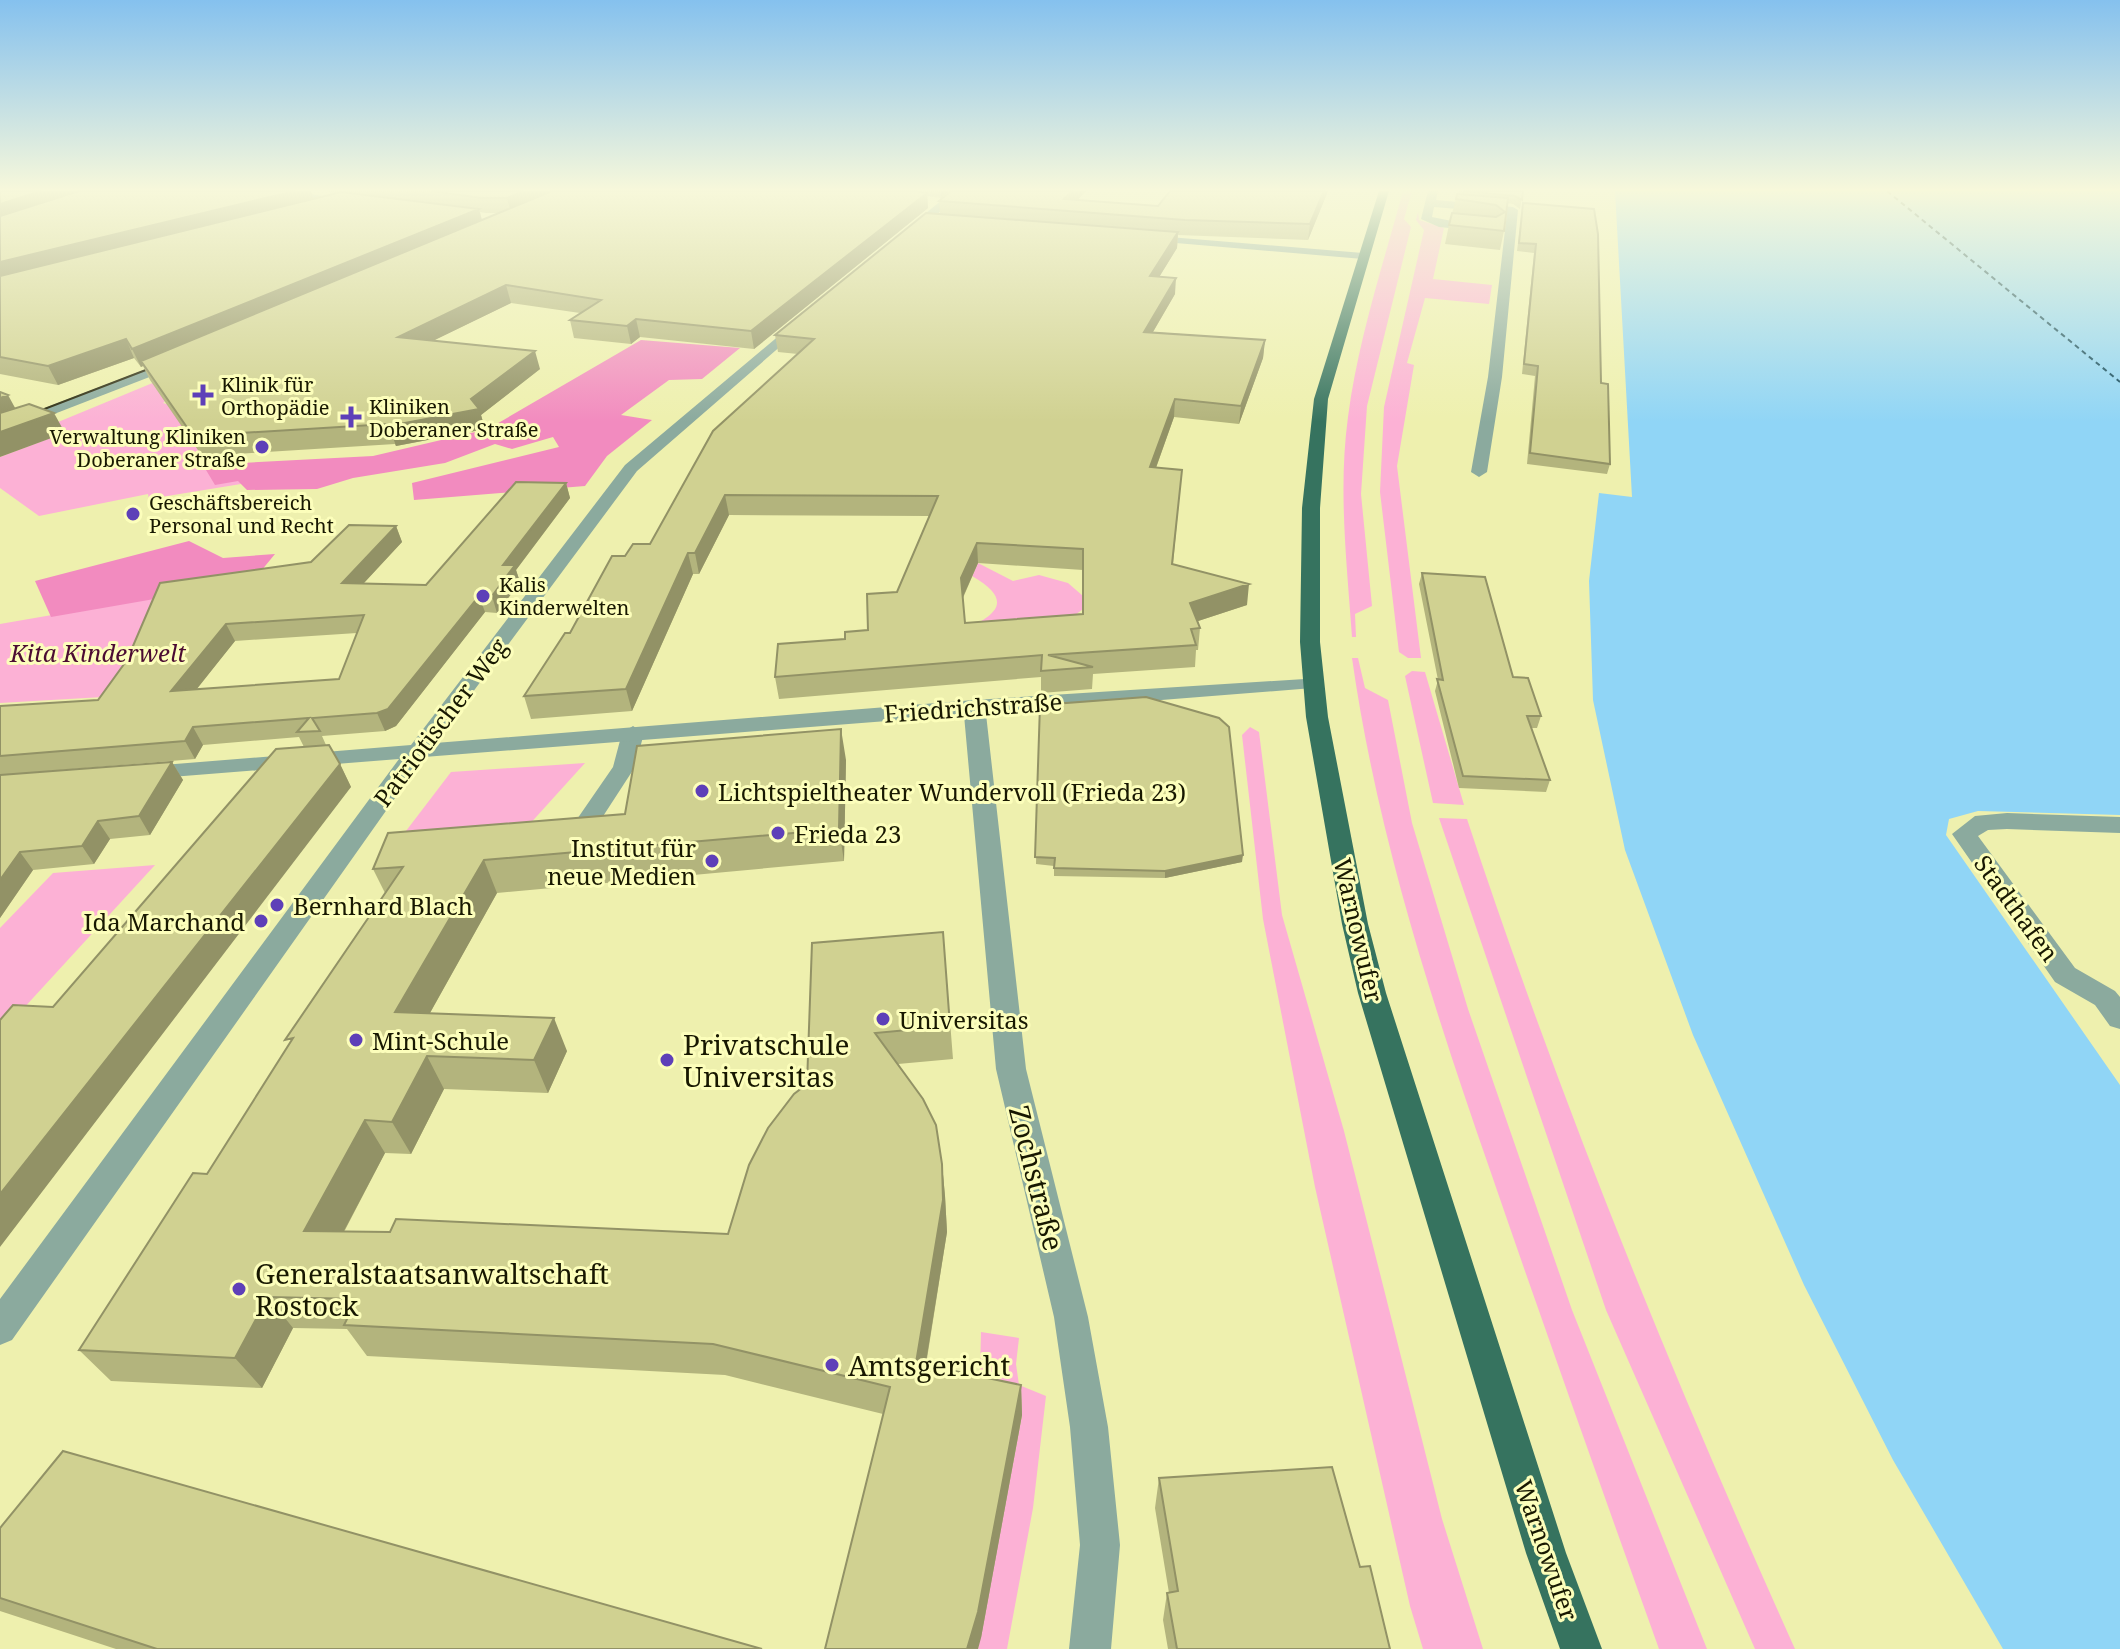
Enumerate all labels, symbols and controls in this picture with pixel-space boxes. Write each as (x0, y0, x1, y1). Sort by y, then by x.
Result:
place label: Klinik für Orthopädie (221, 371, 329, 421)
marker: Klinik für Orthopädie (192, 384, 214, 406)
place label: Kliniken Doberaner Straße (369, 393, 538, 443)
marker: Kliniken Doberaner Straße (340, 406, 362, 428)
place label: Verwaltung Kliniken Doberaner Straße (49, 423, 246, 473)
marker: Verwaltung Kliniken Doberaner Straße (253, 438, 271, 456)
place label: Geschäftsbereich Personal und Recht (149, 489, 334, 539)
marker: Geschäftsbereich Personal und Recht (124, 505, 142, 523)
place label: Kalis Kinderwelten (499, 571, 630, 621)
marker: Kalis Kinderwelten (474, 587, 492, 605)
street label: Patriotischer Weg (366, 631, 514, 813)
park label: Kita Kinderwelt (9, 636, 186, 669)
street label: Friedrichstraße (883, 684, 1063, 730)
place label: Lichtspieltheater Wundervoll (Frieda 23) (718, 775, 1186, 808)
marker: Lichtspieltheater Wundervoll (Frieda 23) (693, 782, 711, 800)
place label: Frieda 23 (794, 817, 901, 850)
marker: Frieda 23 (769, 824, 787, 842)
place label: Institut für neue Medien (547, 831, 696, 892)
street label: Stadthafen (1967, 848, 2067, 968)
marker: Institut für neue Medien (703, 852, 721, 870)
street label: Warnowufer (1326, 855, 1392, 1005)
place label: Bernhard Blach (293, 889, 473, 922)
marker: Bernhard Blach (268, 896, 286, 914)
place label: Ida Marchand (84, 905, 245, 938)
marker: Ida Marchand (252, 912, 270, 930)
place label: Universitas (899, 1003, 1029, 1036)
marker: Universitas (874, 1010, 892, 1028)
place label: Mint-Schule (372, 1024, 509, 1057)
place label: Privatschule Universitas (683, 1025, 850, 1095)
marker: Mint-Schule (347, 1031, 365, 1049)
marker: Privatschule Universitas (658, 1051, 676, 1069)
street label: Zochstraße (1001, 1101, 1073, 1255)
place label: Generalstaatsanwaltschaft Rostock (255, 1254, 609, 1324)
marker: Generalstaatsanwaltschaft Rostock (230, 1280, 248, 1298)
place label: Amtsgericht (848, 1346, 1010, 1384)
marker: Amtsgericht (823, 1356, 841, 1374)
street label: Warnowufer (1508, 1475, 1586, 1625)

